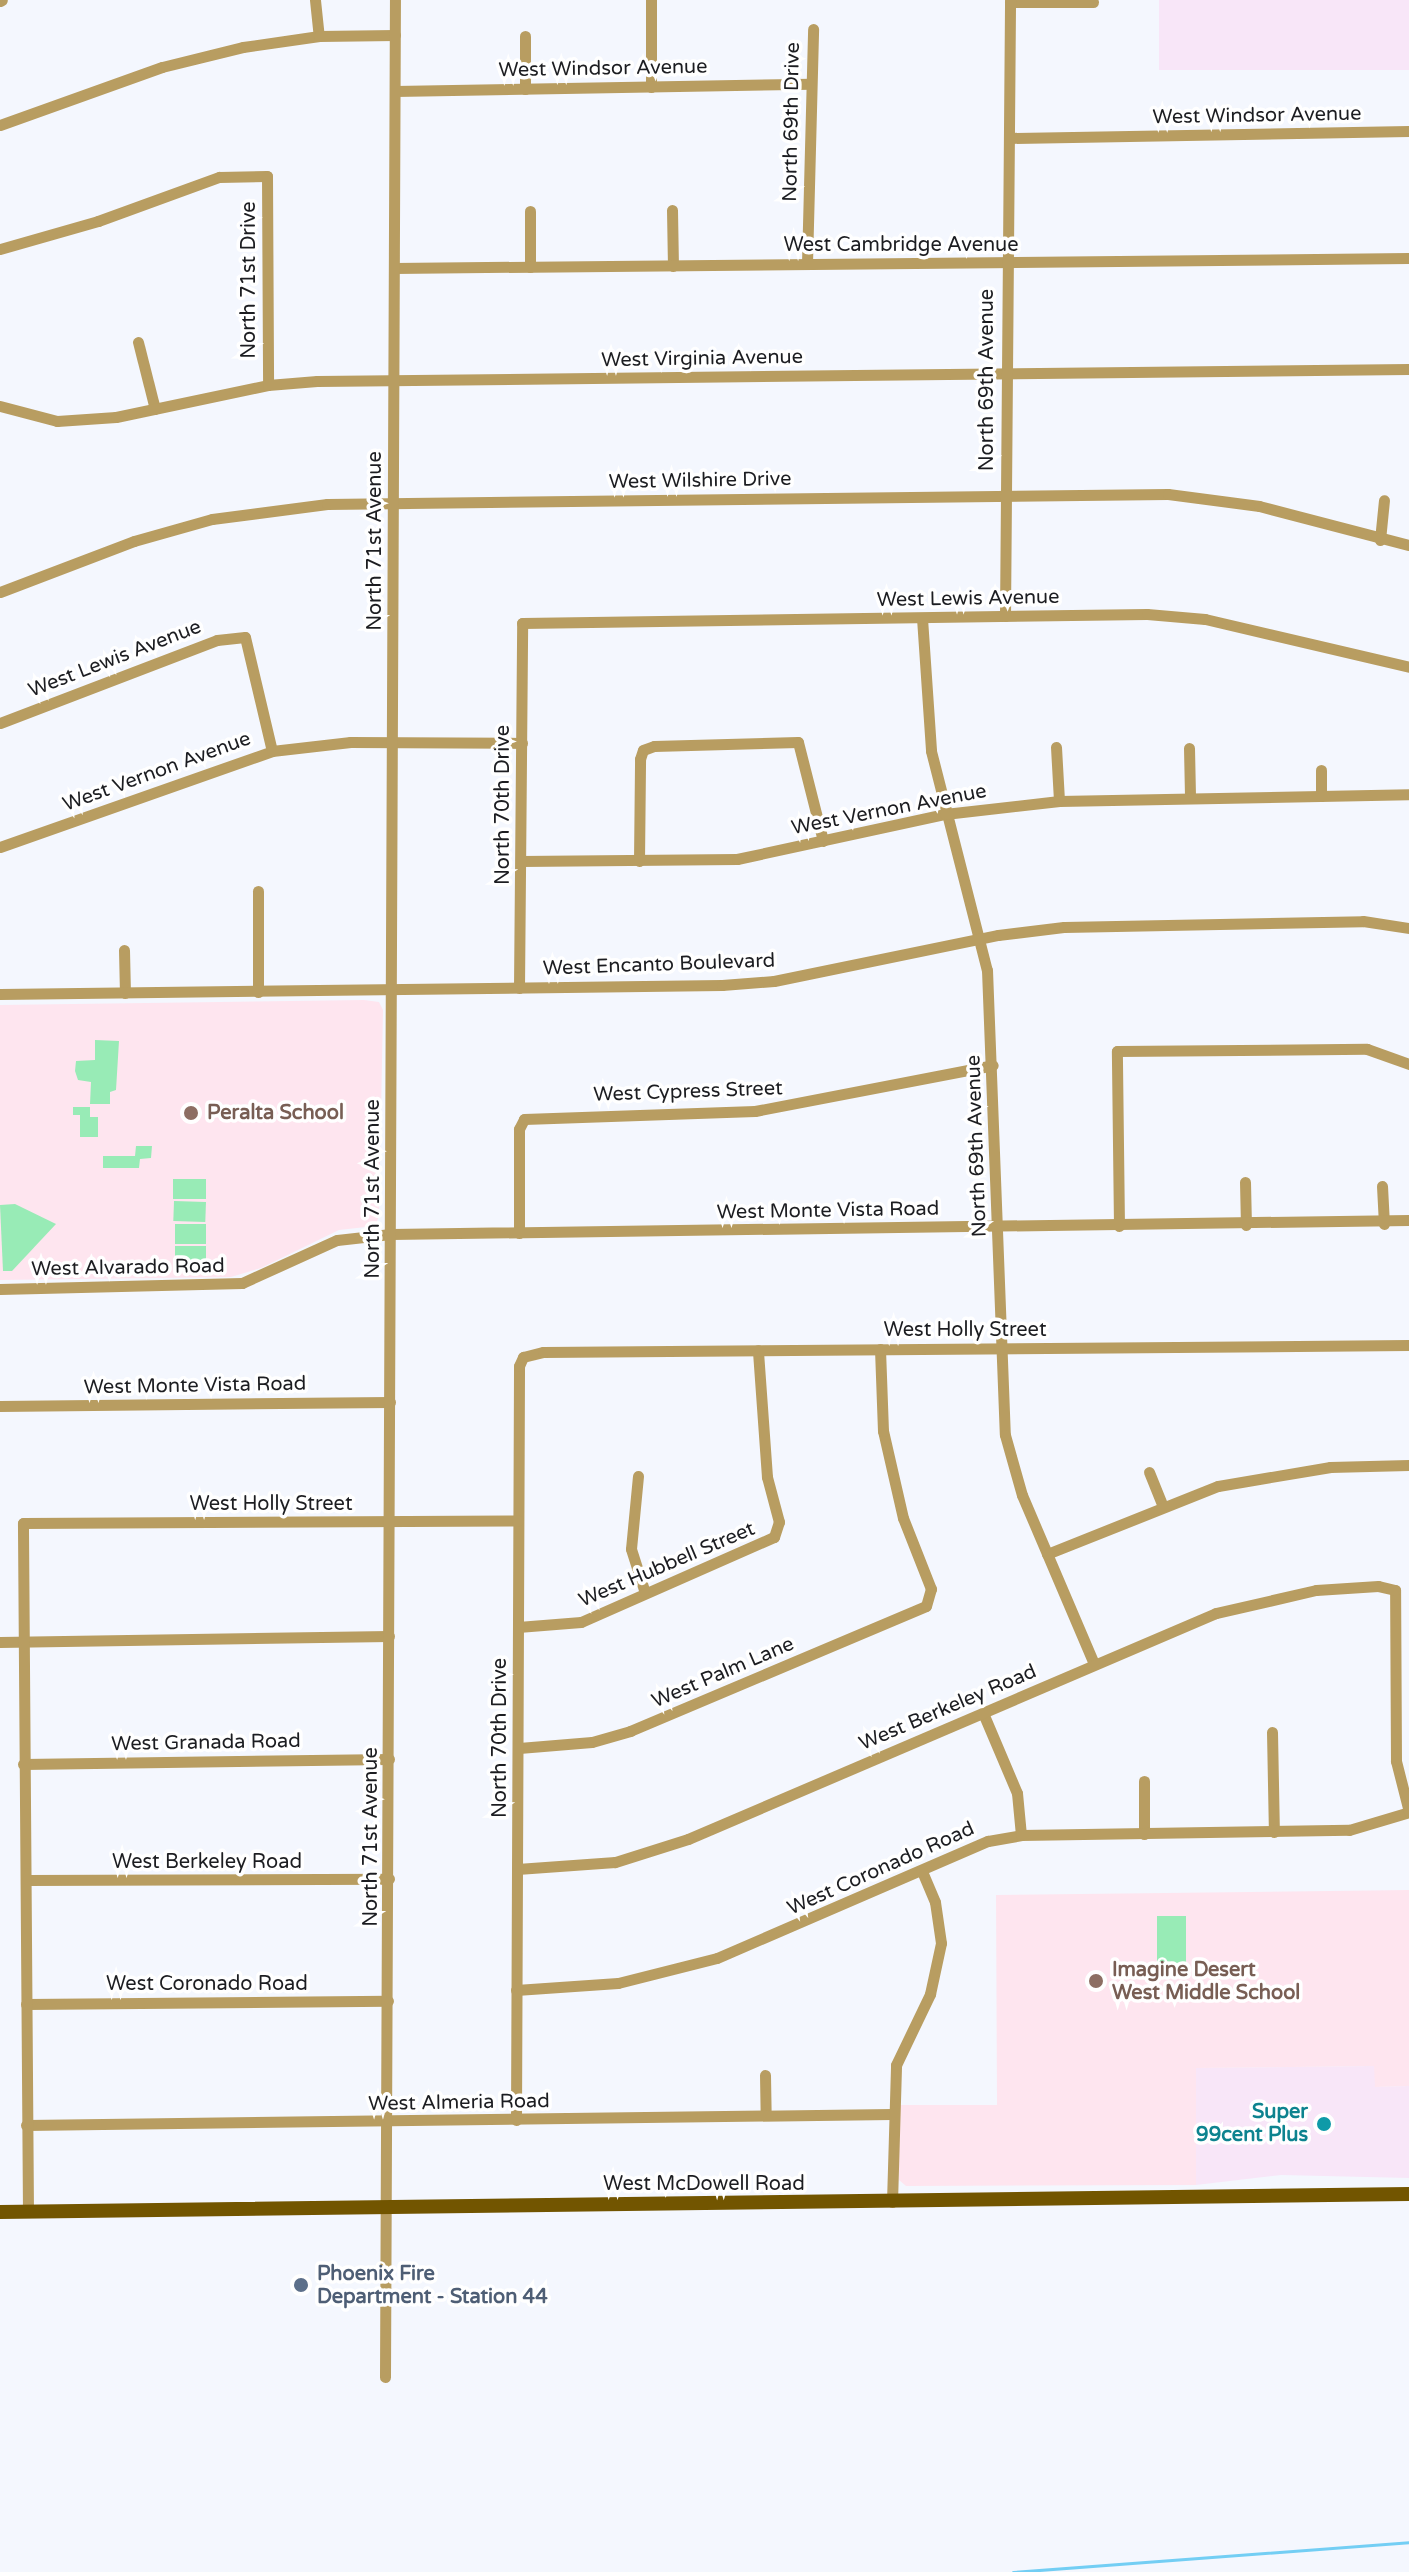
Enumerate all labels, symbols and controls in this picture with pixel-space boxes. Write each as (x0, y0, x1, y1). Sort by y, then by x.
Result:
street label: North 69th Drive (779, 42, 805, 202)
street label: West Windsor Avenue (498, 55, 708, 83)
street label: West Windsor Avenue (1152, 102, 1362, 130)
street label: North 71st Drive (237, 201, 261, 359)
street label: West Cambridge Avenue (783, 233, 1019, 257)
street label: North 69th Avenue (975, 289, 999, 471)
street label: West Virginia Avenue (601, 345, 803, 373)
street label: North 71st Avenue (363, 451, 387, 631)
street label: West Wilshire Drive (608, 467, 792, 495)
street label: West Lewis Avenue (876, 585, 1060, 613)
street label: West Lewis Avenue (25, 615, 205, 703)
street label: North 70th Drive (491, 725, 515, 885)
street label: West Vernon Avenue (60, 727, 254, 817)
street label: West Vernon Avenue (789, 779, 989, 841)
street label: West Encanto Boulevard (542, 949, 776, 981)
street label: North 69th Avenue (962, 1054, 992, 1238)
street label: West Cypress Street (593, 1077, 783, 1107)
street label: North 71st Avenue (361, 1099, 385, 1279)
place label: Peralta School (207, 1101, 344, 1125)
marker: Peralta School (182, 1104, 200, 1122)
street label: West Monte Vista Road (716, 1197, 940, 1225)
street label: West Alvarado Road (31, 1254, 225, 1282)
street label: West Holly Street (883, 1318, 1047, 1342)
street label: West Monte Vista Road (83, 1372, 307, 1400)
street label: West Holly Street (189, 1492, 353, 1516)
street label: West Hubbell Street (575, 1517, 759, 1613)
street label: West Palm Lane (648, 1632, 798, 1714)
street label: North 70th Drive (488, 1658, 512, 1818)
street label: West Berkeley Road (856, 1660, 1040, 1756)
street label: West Granada Road (111, 1729, 301, 1757)
street label: North 71st Avenue (359, 1747, 383, 1927)
street label: West Coronado Road (784, 1817, 978, 1921)
street label: West Berkeley Road (112, 1850, 302, 1874)
place label: Imagine Desert West Middle School (1112, 1958, 1300, 2005)
street label: West Coronado Road (106, 1972, 308, 1996)
marker: Imagine Desert West Middle School (1087, 1972, 1105, 1990)
street label: West Almeria Road (368, 2089, 550, 2117)
place label: Super 99cent Plus (1196, 2100, 1308, 2147)
marker: Super 99cent Plus (1315, 2115, 1333, 2133)
street label: West McDowell Road (603, 2172, 805, 2196)
place label: Phoenix Fire Department - Station 44 (317, 2262, 548, 2309)
marker: Phoenix Fire Department - Station 44 (292, 2276, 310, 2294)

